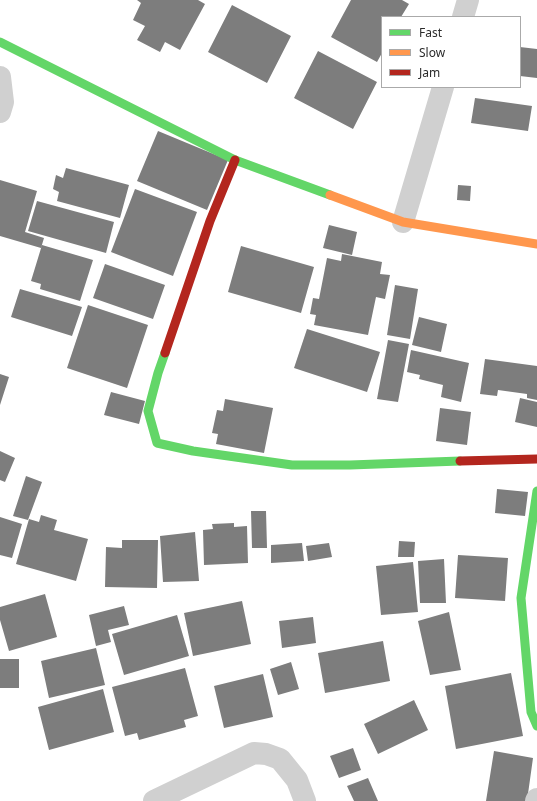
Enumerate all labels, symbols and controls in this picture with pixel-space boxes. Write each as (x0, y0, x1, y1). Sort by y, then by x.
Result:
legend (381, 16, 521, 88)
text: Fast (419, 24, 442, 41)
text: Slow (419, 44, 445, 61)
text: Jam (419, 64, 440, 81)

